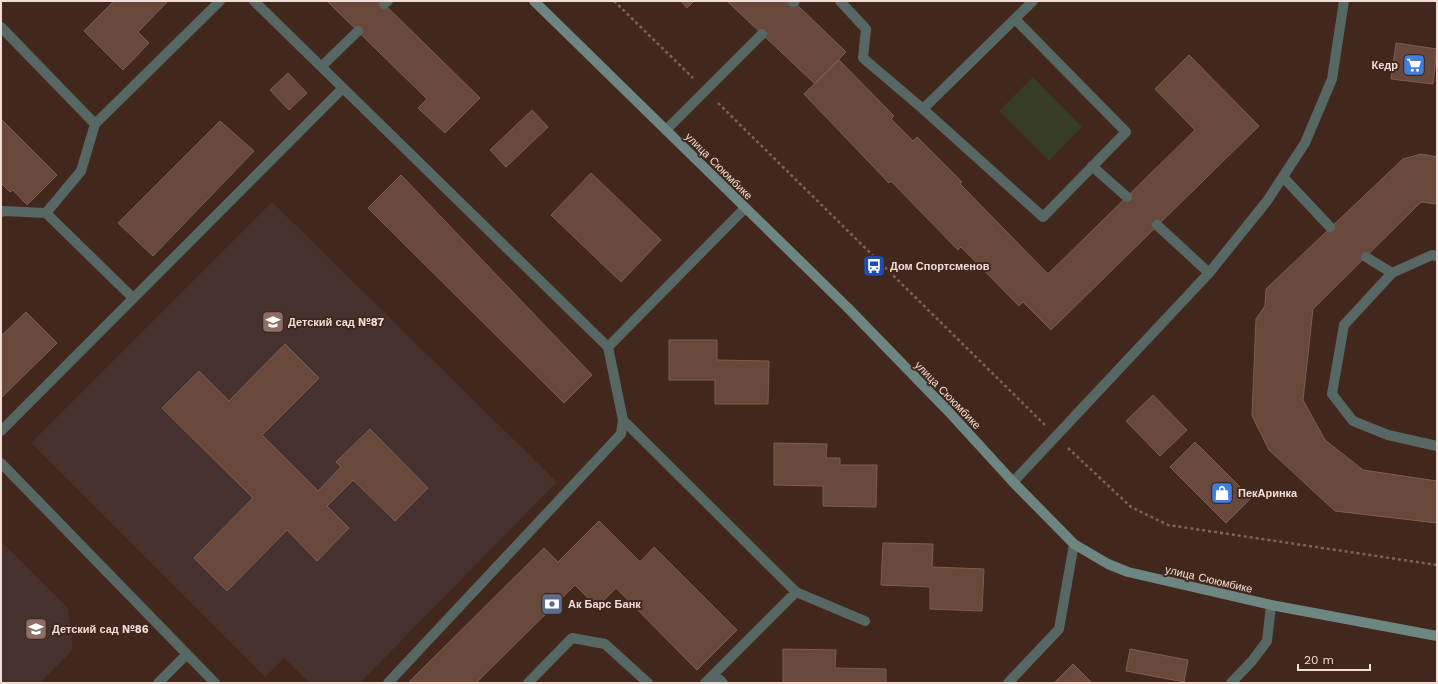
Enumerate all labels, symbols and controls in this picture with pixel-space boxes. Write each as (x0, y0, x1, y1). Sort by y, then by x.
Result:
supermarket icon: Кедр (1401, 52, 1427, 78)
place label: Кедр (1371, 59, 1398, 72)
street label: улица Сююмбике (682, 130, 755, 203)
bus stop icon: Дом Спортсменов (861, 253, 887, 279)
place label: Дом Спортсменов (890, 260, 990, 273)
school or university icon: Детский сад №87 (260, 309, 286, 335)
place label: Детский сад №87 (288, 316, 384, 329)
street label: улица Сююмбике (912, 359, 983, 432)
shop icon: ПекАринка (1209, 480, 1235, 506)
place label: ПекАринка (1238, 487, 1298, 500)
street label: улица Сююмбике (1164, 563, 1254, 596)
bank icon: Ак Барс Банк (539, 591, 565, 617)
place label: Ак Барс Банк (568, 598, 641, 611)
school or university icon: Детский сад №86 (23, 616, 49, 642)
place label: Детский сад №86 (52, 623, 149, 636)
scale bar (1298, 646, 1370, 672)
text: 20 m (1304, 653, 1334, 667)

